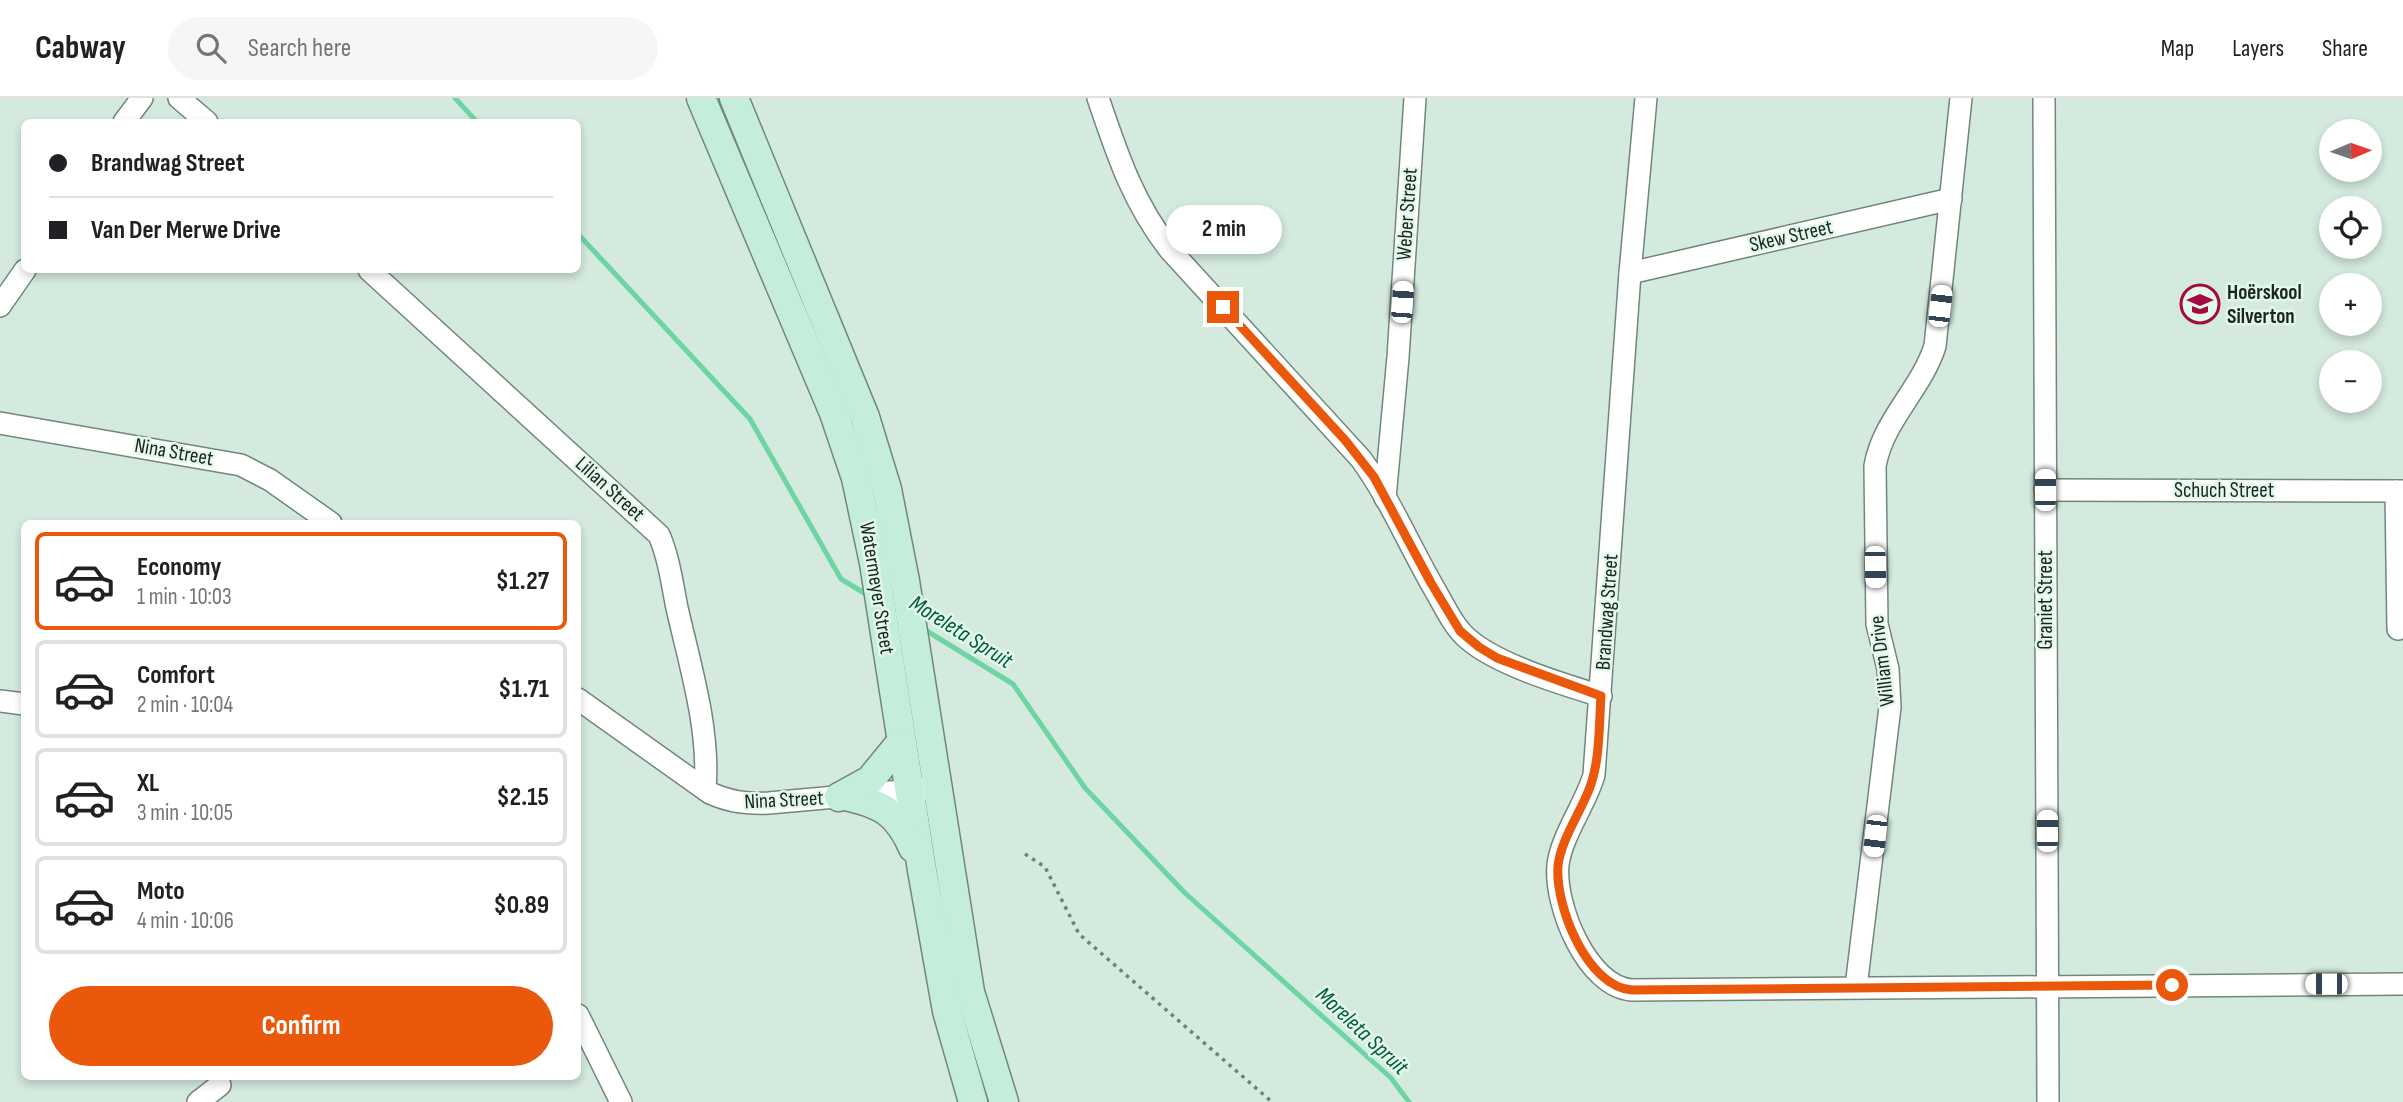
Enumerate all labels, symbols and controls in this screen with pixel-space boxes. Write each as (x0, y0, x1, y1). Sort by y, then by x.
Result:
search box (168, 17, 658, 80)
text: Cabway (35, 28, 126, 68)
icon: search (192, 29, 230, 67)
text: Search here (248, 33, 351, 64)
text: Map (2161, 34, 2194, 63)
text: Layers (2232, 34, 2284, 63)
text: Share (2322, 34, 2368, 63)
north arrow (2319, 119, 2382, 182)
map controls (2319, 119, 2382, 413)
text: Brandwag Street (91, 148, 245, 179)
street label: Weber Street (1391, 167, 1423, 261)
button: locate (2319, 196, 2382, 259)
callout: 2 min (1165, 206, 1281, 254)
street label: Skew Street (1747, 214, 1835, 258)
text: Van Der Merwe Drive (91, 215, 281, 246)
text: 2 min (1202, 215, 1246, 243)
button: + (2319, 273, 2382, 336)
car (1391, 280, 1414, 324)
place label: Hoërskool Silverton (2227, 280, 2302, 329)
school or university icon: Hoërskool Silverton (2179, 283, 2221, 325)
car (1928, 284, 1953, 328)
route end (1207, 291, 1239, 323)
button: − (2319, 350, 2382, 413)
street label: Nina Street (133, 433, 215, 471)
street label: Lilian Street (570, 451, 650, 527)
car (2035, 469, 2056, 511)
street label: Schuch Street (2174, 478, 2274, 503)
street label: Watermeyer Street (854, 520, 900, 656)
car (1865, 546, 1886, 588)
icon: car (53, 550, 116, 613)
street label: Graniet Street (2033, 550, 2058, 650)
text: Economy (137, 552, 221, 583)
street label: Brandwag Street (1590, 553, 1624, 671)
text: $1.27 (496, 566, 549, 597)
text: 1 min · 10:03 (137, 583, 232, 611)
water label: Moreleta Spruit (904, 589, 1019, 675)
street label: William Drive (1864, 614, 1900, 708)
icon: car (53, 658, 116, 721)
text: Comfort (137, 660, 215, 691)
text: $1.71 (498, 674, 549, 705)
text: 2 min · 10:04 (137, 691, 233, 719)
icon: car (53, 766, 116, 829)
text: XL (137, 768, 159, 799)
text: $2.15 (497, 782, 549, 813)
street label: Nina Street (744, 785, 824, 815)
text: 3 min · 10:05 (137, 799, 233, 827)
car (2037, 810, 2058, 852)
car (1863, 814, 1888, 858)
icon: car (53, 874, 116, 937)
text: Moto (137, 876, 185, 907)
text: $0.89 (493, 890, 549, 921)
text: 4 min · 10:06 (137, 907, 234, 935)
route start (2156, 969, 2188, 1001)
car (2306, 974, 2348, 995)
water label: Moreleta Spruit (1310, 981, 1415, 1082)
button: Confirm (49, 986, 553, 1066)

